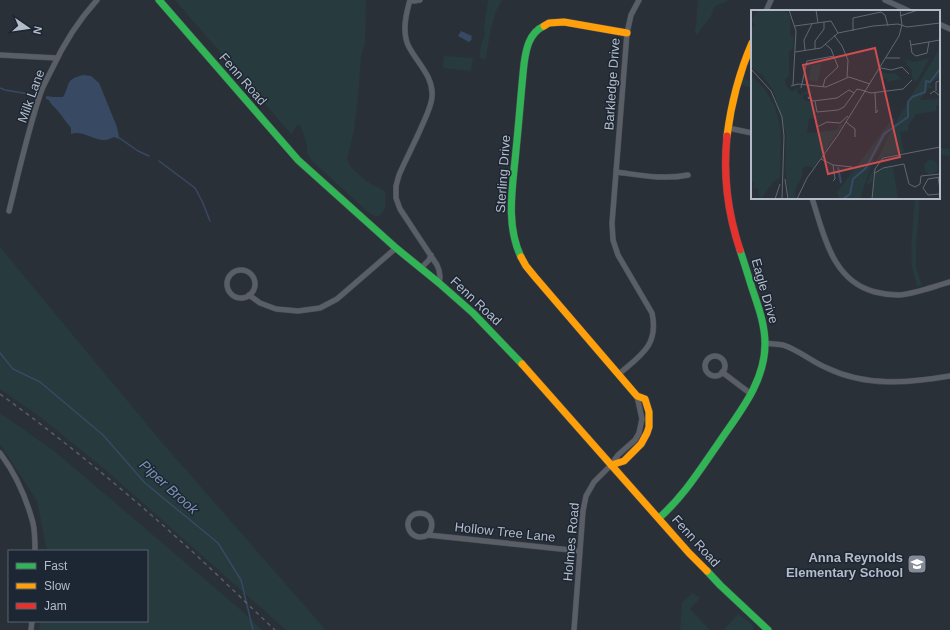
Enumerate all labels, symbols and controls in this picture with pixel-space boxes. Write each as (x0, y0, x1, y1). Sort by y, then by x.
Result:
north arrow (8, 8, 48, 48)
inset map (751, 10, 940, 199)
text: N (31, 25, 44, 36)
street label: Barkledge Drive (601, 37, 623, 131)
street label: Fenn Road (216, 50, 270, 108)
street label: Milk Lane (14, 67, 48, 125)
street label: Sterling Drive (493, 135, 513, 213)
street label: Eagle Drive (749, 257, 781, 325)
street label: Fenn Road (447, 274, 505, 328)
water label: Piper Brook (136, 457, 202, 518)
street label: Holmes Road (560, 502, 582, 582)
street label: Fenn Road (669, 512, 723, 570)
street label: Hollow Tree Lane (454, 519, 556, 545)
legend (8, 550, 148, 622)
place label: Anna Reynolds Elementary School (786, 550, 903, 580)
school or university icon: Anna Reynolds Elementary School (906, 553, 928, 575)
text: Fast (44, 559, 68, 573)
text: Slow (44, 579, 70, 593)
text: Jam (44, 599, 67, 613)

